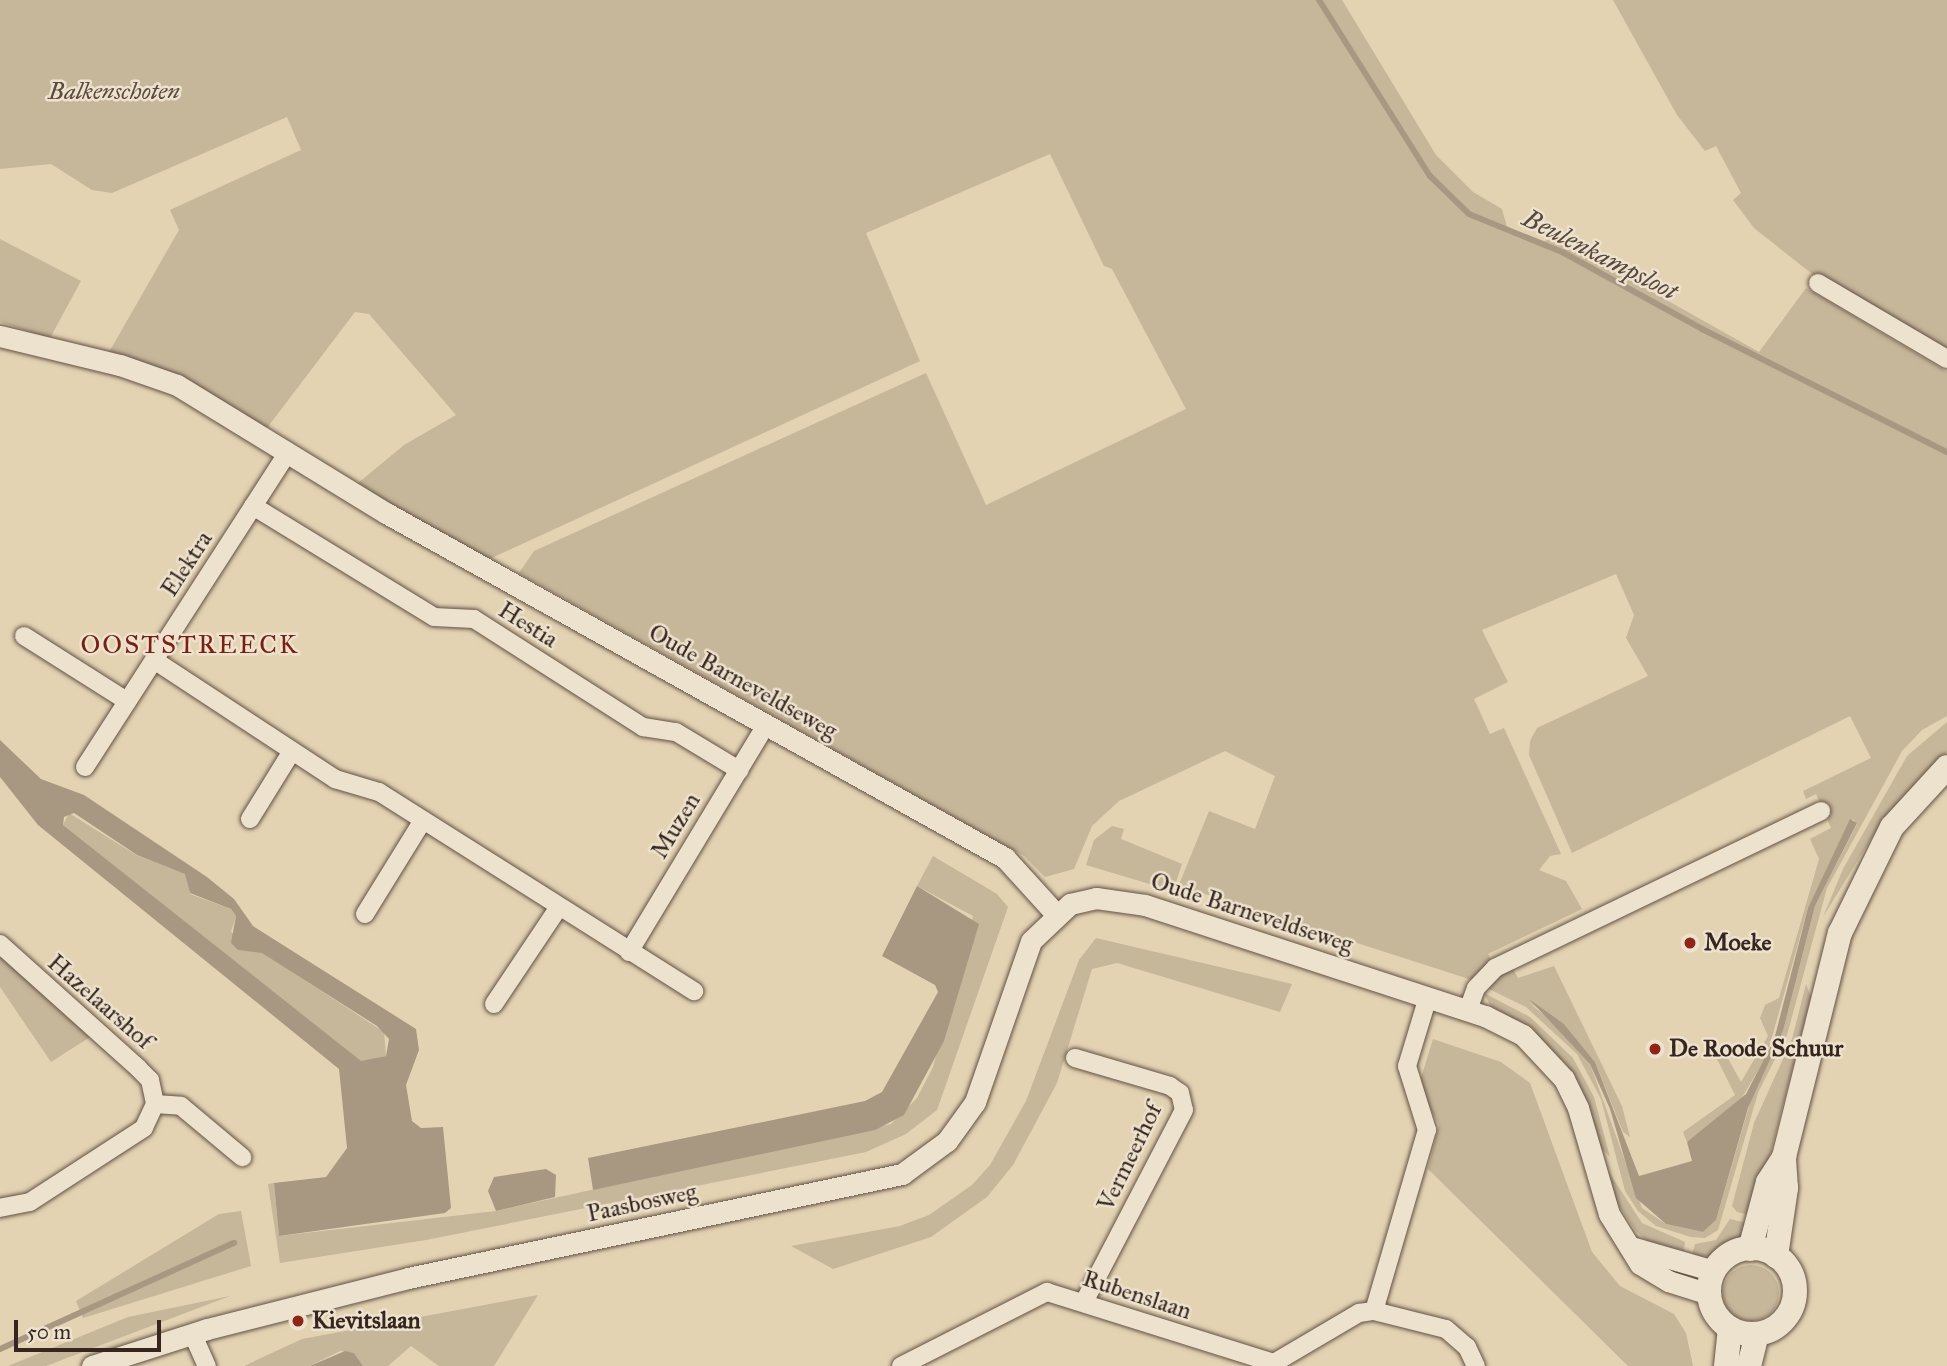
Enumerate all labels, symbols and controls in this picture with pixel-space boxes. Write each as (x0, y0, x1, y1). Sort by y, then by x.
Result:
park label: Balkenschoten (48, 78, 180, 106)
water label: Beulenkampsloot (1517, 203, 1683, 307)
street label: Elektra (155, 526, 219, 602)
street label: Hestia (493, 596, 563, 654)
street label: Oude Barneveldseweg (644, 618, 842, 746)
district label: OOSTSTREECK (82, 629, 298, 661)
street label: Muzen (645, 788, 707, 864)
street label: Oude Barneveldseweg (1147, 867, 1357, 959)
place label: Moeke (1704, 929, 1772, 957)
marker: Moeke (1682, 935, 1698, 951)
street label: Hazelaarshof (41, 948, 159, 1056)
place label: De Roode Schuur (1669, 1035, 1843, 1063)
marker: De Roode Schuur (1647, 1041, 1663, 1057)
street label: Vermeerhof (1092, 1098, 1168, 1216)
street label: Paasbosweg (584, 1177, 700, 1229)
street label: Rubenslaan (1079, 1264, 1195, 1326)
scale bar (18, 1306, 164, 1350)
place label: Kievitslaan (312, 1307, 421, 1335)
marker: Kievitslaan (290, 1313, 306, 1329)
text: 50 m (27, 1319, 71, 1345)

